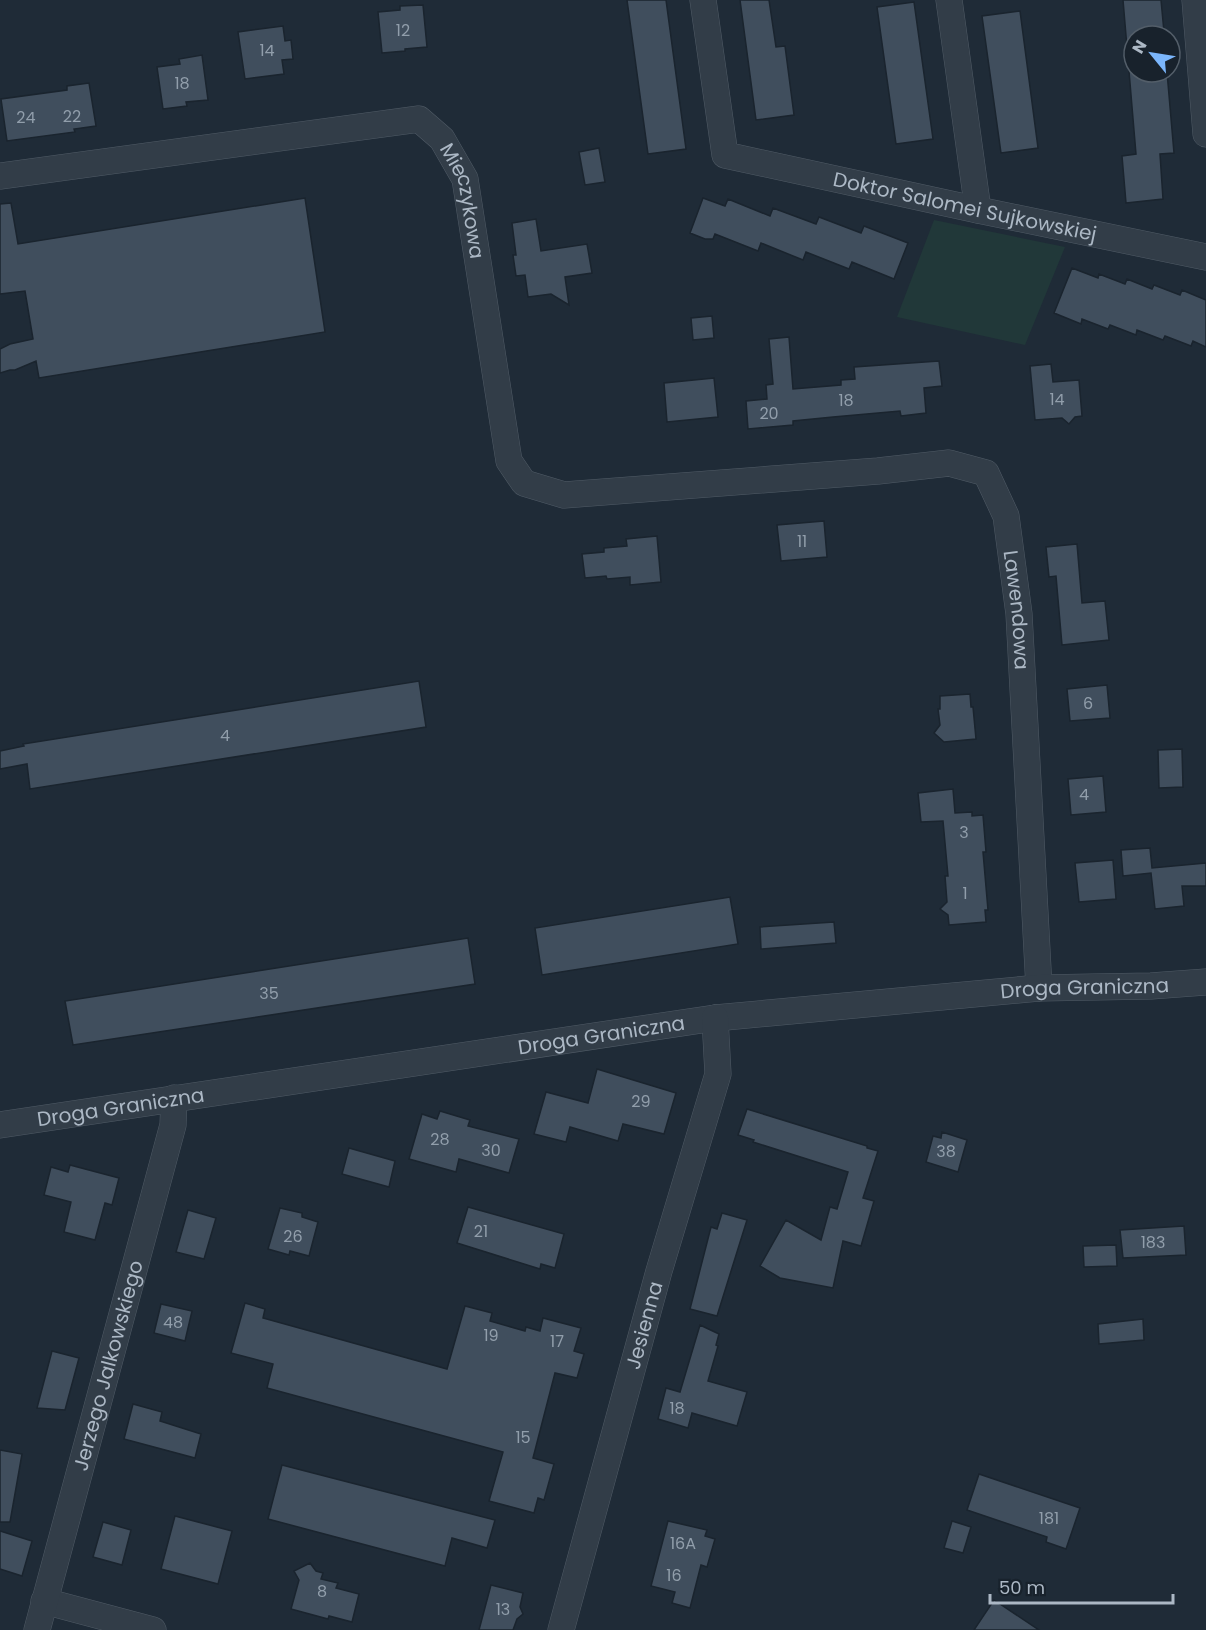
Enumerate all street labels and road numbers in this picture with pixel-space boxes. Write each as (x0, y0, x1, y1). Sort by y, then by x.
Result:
street label: Mieczykowa (433, 138, 491, 261)
street label: Doktor Salomei Sujkowskiej (831, 165, 1099, 248)
street label: Lawendowa (997, 548, 1036, 670)
street label: Droga Graniczna (999, 971, 1170, 1006)
street label: Droga Graniczna (516, 1009, 687, 1061)
street label: Droga Graniczna (35, 1081, 206, 1133)
street label: Jerzego Jalkowskiego (67, 1257, 150, 1474)
street label: Jesienna (619, 1278, 670, 1372)

